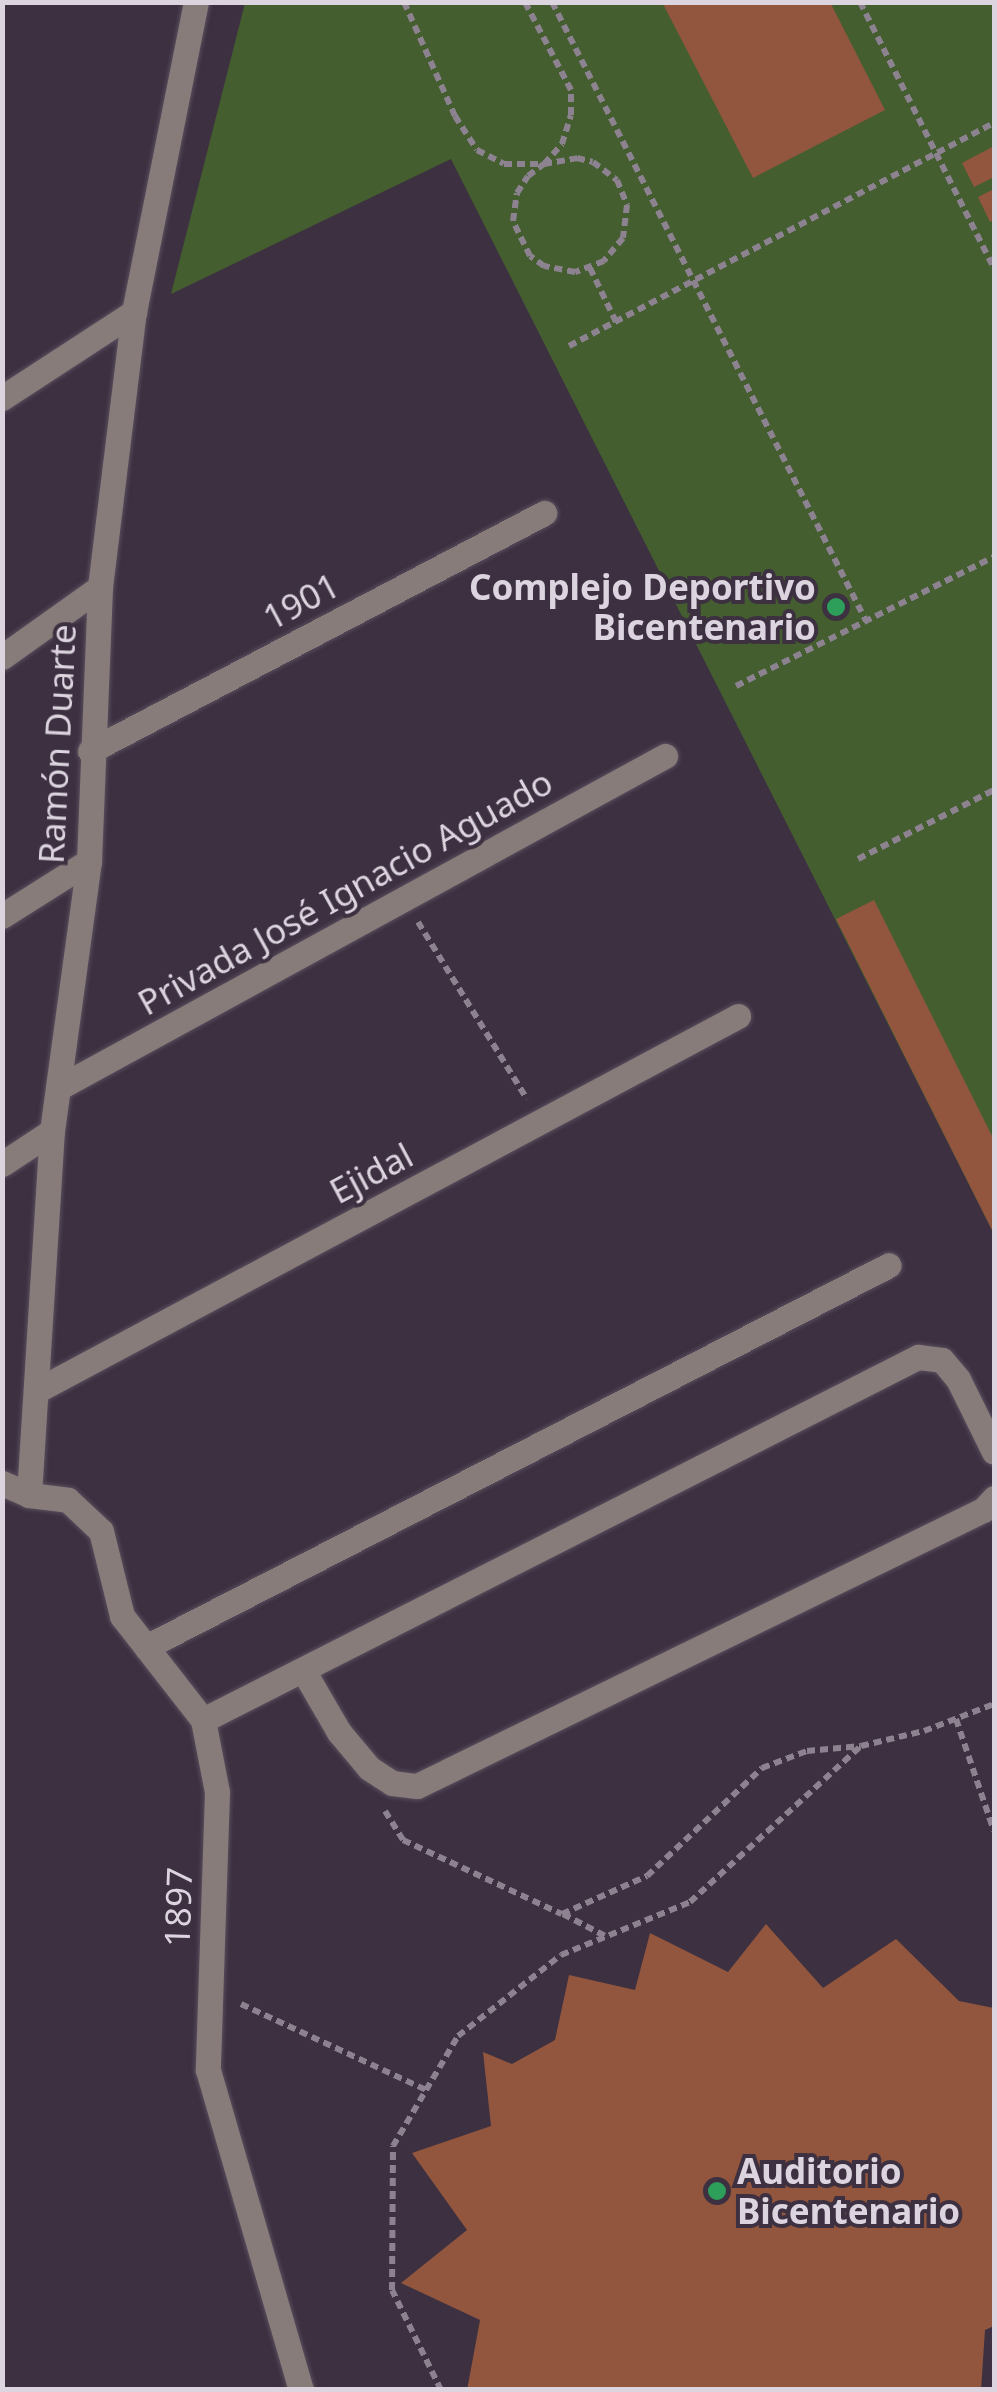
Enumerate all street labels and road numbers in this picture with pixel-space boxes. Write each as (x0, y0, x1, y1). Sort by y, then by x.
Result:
street label: 1901 (256, 564, 346, 638)
street label: Ramón Duarte (30, 623, 84, 865)
street label: Privada José Ignacio Aguado (130, 760, 560, 1024)
street label: Ejidal (322, 1134, 420, 1212)
street label: 1897 (156, 1866, 200, 1948)

